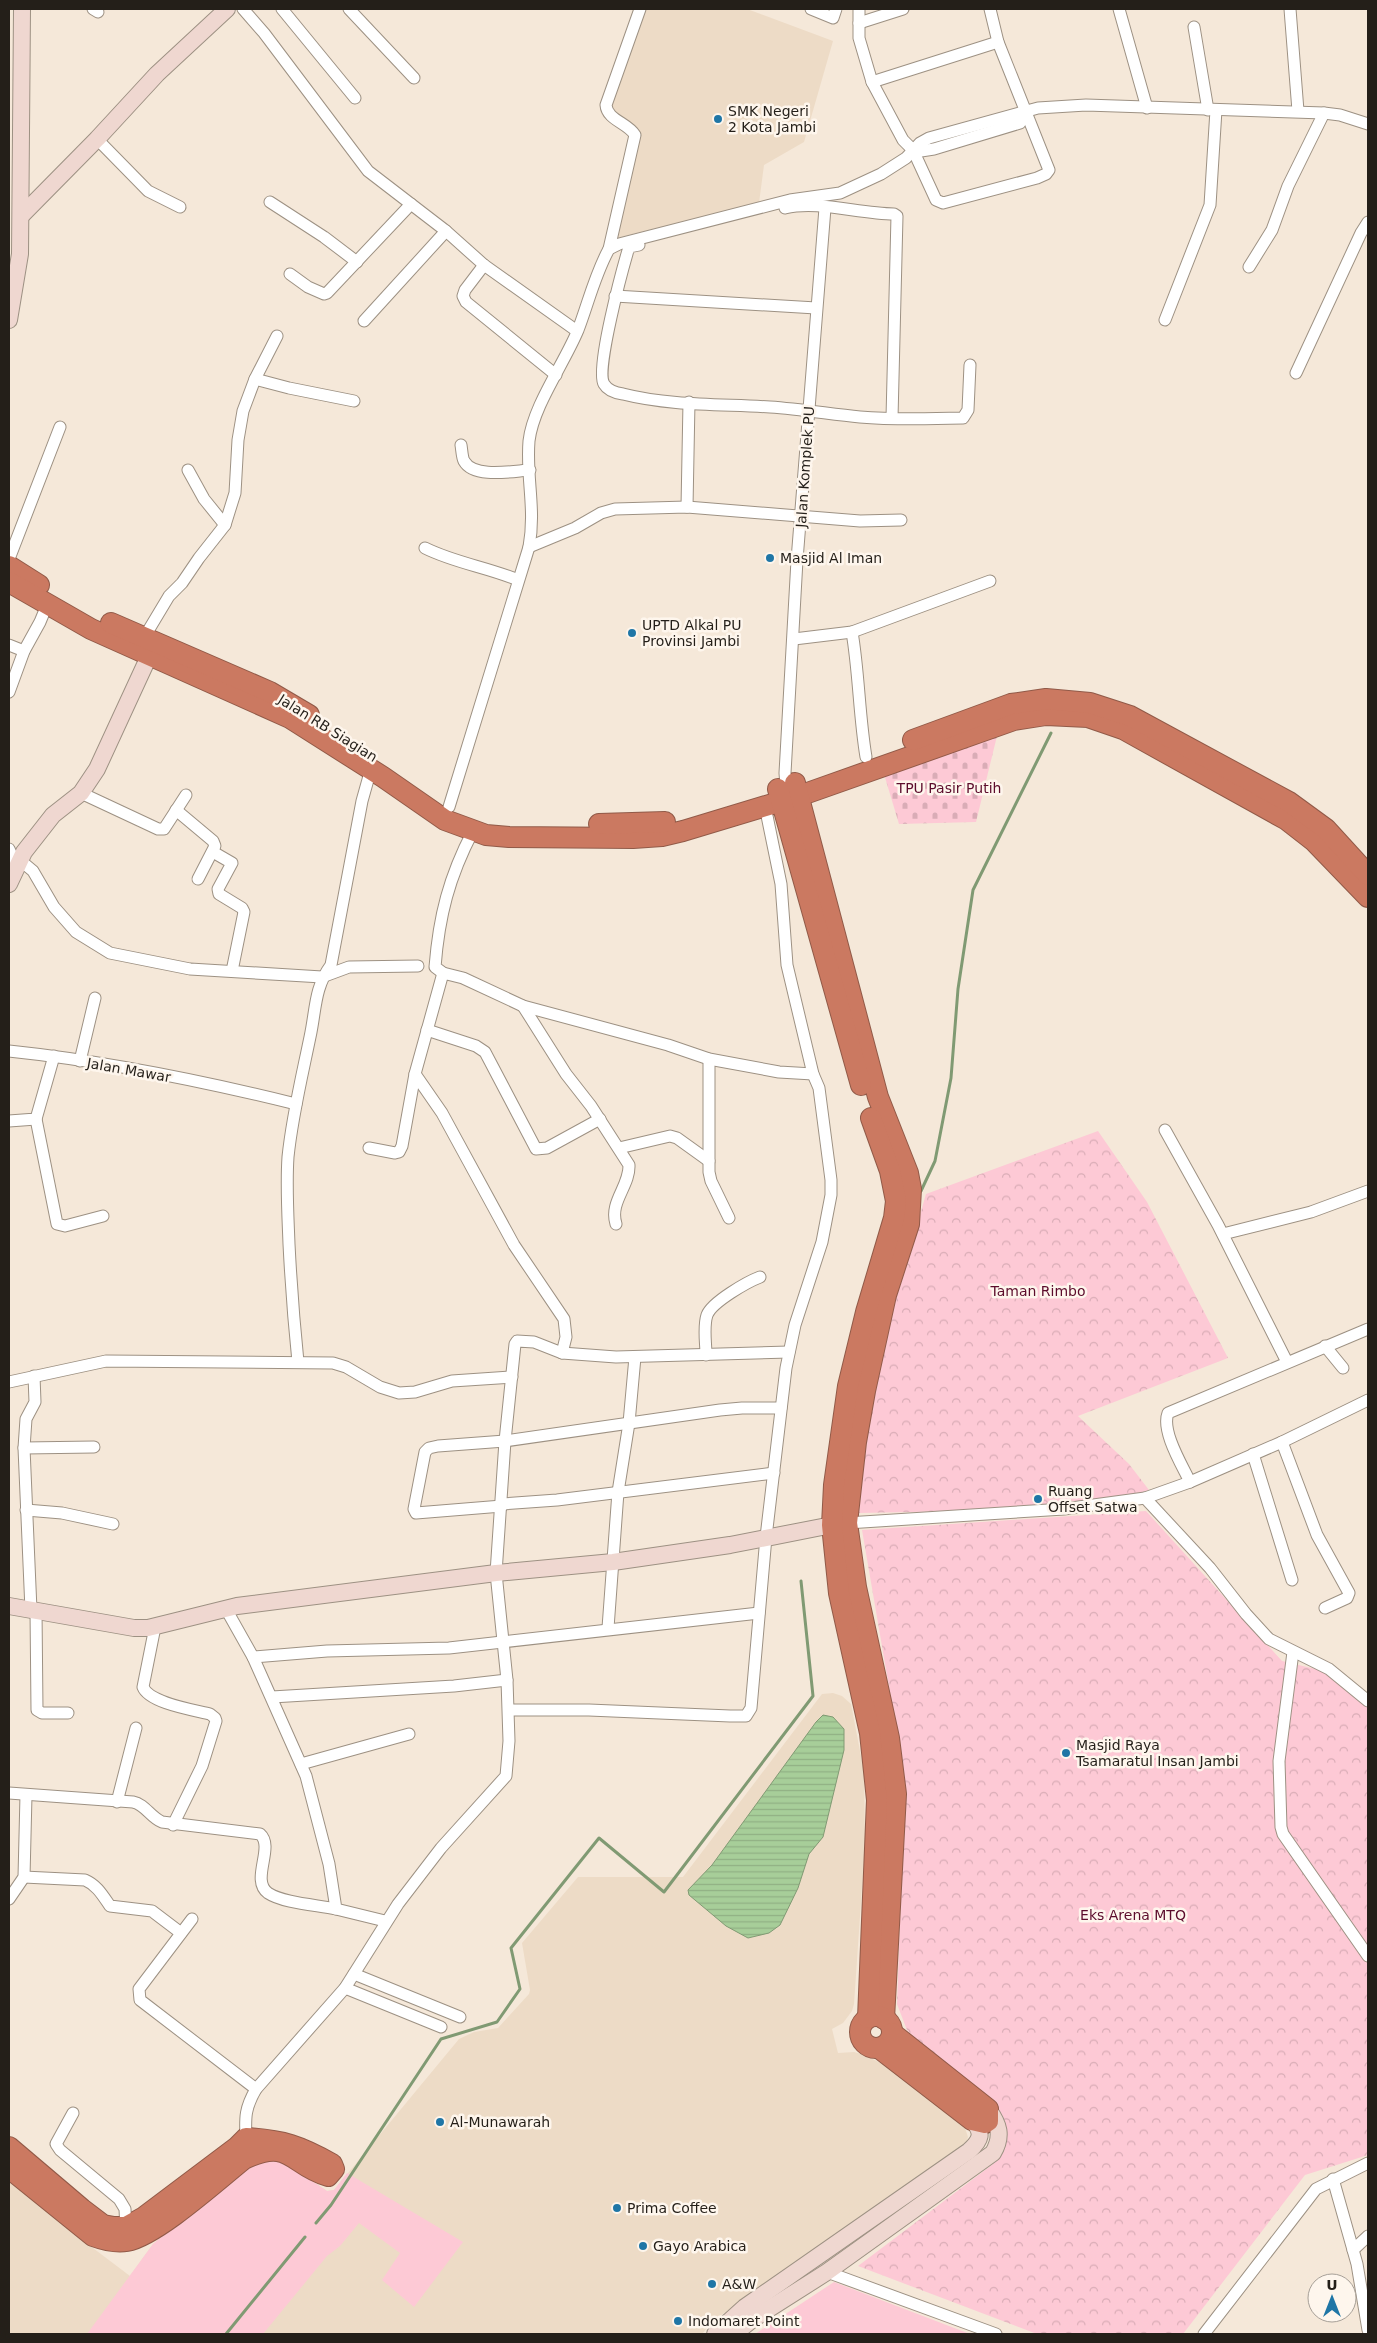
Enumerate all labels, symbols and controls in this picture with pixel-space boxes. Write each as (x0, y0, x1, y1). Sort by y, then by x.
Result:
place label: SMK Negeri 2 Kota Jambi (728, 103, 816, 135)
marker: SMK Negeri 2 Kota Jambi (712, 113, 724, 125)
street label: Jalan Komplek PU (793, 406, 817, 529)
place label: Masjid Al Iman (780, 550, 882, 566)
marker: Masjid Al Iman (764, 552, 776, 564)
place label: UPTD Alkal PU Provinsi Jambi (642, 617, 741, 649)
marker: UPTD Alkal PU Provinsi Jambi (626, 627, 638, 639)
street label: Jalan RB Siagian (275, 691, 381, 765)
park label: TPU Pasir Putih (896, 780, 1001, 796)
street label: Jalan Mawar (85, 1055, 172, 1085)
park label: Taman Rimbo (989, 1283, 1086, 1299)
place label: Ruang Offset Satwa (1048, 1483, 1138, 1515)
marker: Ruang Offset Satwa (1032, 1493, 1044, 1505)
place label: Masjid Raya Tsamaratul Insan Jambi (1075, 1737, 1239, 1769)
marker: Masjid Raya Tsamaratul Insan Jambi (1060, 1747, 1072, 1759)
park label: Eks Arena MTQ (1080, 1907, 1186, 1923)
place label: Al-Munawarah (450, 2114, 550, 2130)
marker: Al-Munawarah (434, 2116, 446, 2128)
place label: Prima Coffee (627, 2200, 717, 2216)
marker: Prima Coffee (611, 2202, 623, 2214)
place label: Gayo Arabica (653, 2238, 747, 2254)
marker: Gayo Arabica (637, 2240, 649, 2252)
north arrow (1307, 2273, 1357, 2323)
place label: A&W (722, 2276, 756, 2292)
text: U (1326, 2277, 1338, 2293)
marker: A&W (706, 2278, 718, 2290)
place label: Indomaret Point (688, 2313, 800, 2329)
marker: Indomaret Point (672, 2315, 684, 2327)

